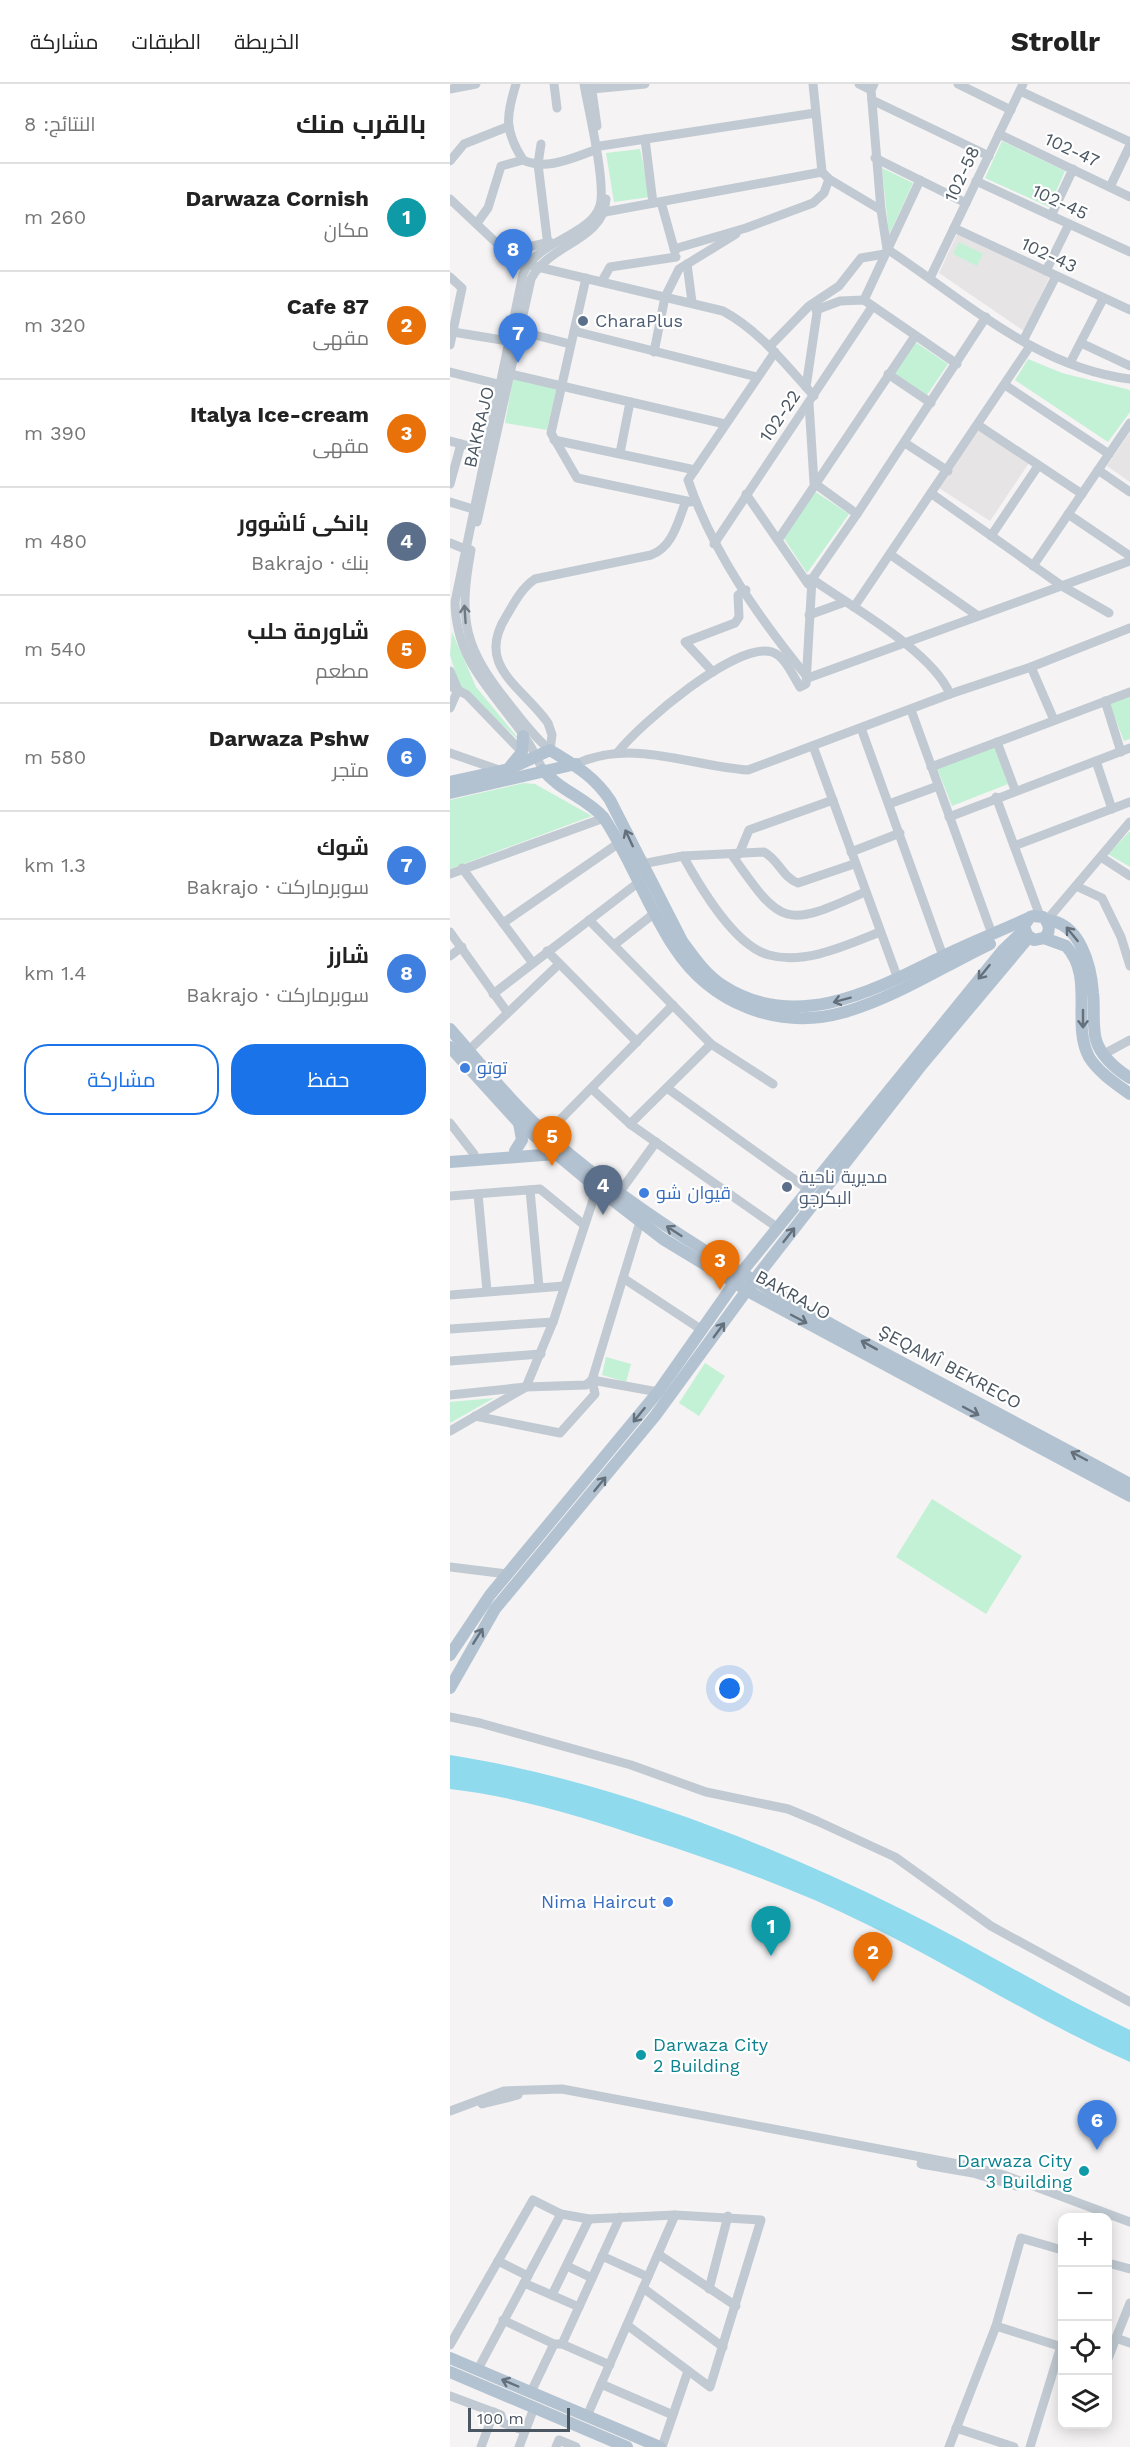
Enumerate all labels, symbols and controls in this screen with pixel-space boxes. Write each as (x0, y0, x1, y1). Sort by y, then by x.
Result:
text: Strollr (1011, 25, 1100, 58)
text: مشاركة (30, 29, 99, 54)
text: الطبقات (132, 29, 201, 54)
text: الخريطة (234, 29, 300, 54)
text: بالقرب منك (296, 109, 426, 139)
text: النتائج: 8 (24, 112, 96, 136)
street label: 102-47 (1042, 128, 1103, 171)
street label: 102-58 (940, 143, 984, 205)
street label: 102-45 (1029, 180, 1091, 224)
text: Darwaza Cornish (186, 186, 369, 211)
text: 260 m (24, 205, 86, 229)
text: 1 (402, 205, 411, 229)
text: مكان (324, 218, 369, 242)
pin: 8 (494, 230, 532, 279)
street label: 102-43 (1018, 233, 1080, 277)
text: 87 Cafe (287, 294, 369, 319)
place label: CharaPlus (595, 310, 683, 331)
text: 320 m (24, 313, 86, 337)
text: 2 (401, 313, 412, 337)
pin: 7 (498, 314, 538, 363)
marker: CharaPlus (576, 314, 590, 328)
text: مقهى (313, 326, 369, 350)
street label: BAKRAJO (459, 384, 498, 470)
street label: 102-22 (755, 386, 804, 446)
text: Italya Ice-cream (190, 402, 369, 427)
text: 390 m (24, 421, 86, 445)
text: 3 (401, 421, 412, 445)
text: مقهى (313, 434, 369, 458)
text: بانکی ئاشوور (238, 511, 369, 536)
text: 480 m (24, 529, 87, 553)
text: 4 (400, 529, 413, 553)
text: بنك · Bakrajo (251, 551, 369, 575)
one-way arrow (459, 605, 470, 625)
text: شاورمة حلب (247, 619, 369, 644)
text: 540 m (24, 637, 86, 661)
text: 5 (401, 637, 412, 661)
text: مطعم (315, 659, 369, 683)
text: Darwaza Pshw (209, 726, 369, 751)
text: 580 m (24, 745, 86, 769)
text: 6 (400, 745, 413, 769)
text: متجر (332, 758, 369, 782)
one-way arrow (623, 829, 635, 847)
text: شوك (317, 835, 369, 860)
text: 1.3 km (24, 853, 86, 877)
text: 7 (400, 853, 413, 877)
text: سوبرماركت · Bakrajo (186, 875, 369, 899)
one-way arrow (1065, 926, 1078, 942)
text: شارز (327, 943, 369, 968)
text: 1.4 km (24, 961, 86, 985)
text: 8 (400, 961, 413, 985)
one-way arrow (978, 964, 991, 980)
text: سوبرماركت · Bakrajo (186, 983, 369, 1007)
one-way arrow (833, 995, 852, 1006)
one-way arrow (1077, 1008, 1089, 1028)
button: مشاركة (24, 1044, 219, 1115)
button: حفظ (231, 1044, 426, 1115)
place label: توتو (477, 1057, 508, 1079)
marker: توتو (458, 1061, 472, 1075)
pin: 5 (532, 1116, 572, 1166)
pin: 4 (584, 1166, 622, 1215)
place label: مدیریة ناحية البكرجو (799, 1166, 888, 1209)
marker: مدیریة ناحية البكرجو (780, 1180, 794, 1194)
place label: قیوان شو (656, 1182, 731, 1204)
marker: قیوان شو (637, 1186, 651, 1200)
one-way arrow (666, 1225, 683, 1237)
one-way arrow (783, 1227, 796, 1243)
pin: 3 (700, 1240, 740, 1290)
street label: BAKRAJO (752, 1265, 835, 1324)
one-way arrow (790, 1313, 807, 1325)
street label: ŞEQAMÎ BEKRECO (875, 1320, 1025, 1413)
one-way arrow (712, 1322, 725, 1338)
one-way arrow (861, 1339, 879, 1350)
one-way arrow (961, 1406, 979, 1417)
one-way arrow (633, 1407, 646, 1423)
one-way arrow (1070, 1450, 1088, 1461)
one-way arrow (593, 1477, 606, 1493)
one-way arrow (471, 1628, 484, 1645)
your location (715, 1674, 744, 1703)
place label: Nima Haircut (541, 1891, 656, 1912)
marker: Nima Haircut (661, 1895, 675, 1909)
pin: 1 (752, 1906, 790, 1956)
pin: 2 (854, 1932, 892, 1982)
place label: Darwaza City 2 Building (653, 2034, 769, 2076)
marker: Darwaza City 2 Building (634, 2048, 648, 2062)
pin: 6 (1078, 2100, 1116, 2150)
place label: Darwaza City 3 Building (957, 2150, 1073, 2192)
marker: Darwaza City 3 Building (1077, 2164, 1091, 2178)
map controls (1058, 2213, 1112, 2429)
button: + (1058, 2213, 1112, 2267)
button: − (1058, 2267, 1112, 2321)
button: locate (1058, 2321, 1112, 2375)
button: layers (1058, 2375, 1112, 2429)
one-way arrow (501, 2377, 519, 2388)
scale bar (468, 2405, 570, 2432)
text: 100 m (477, 2409, 524, 2428)

